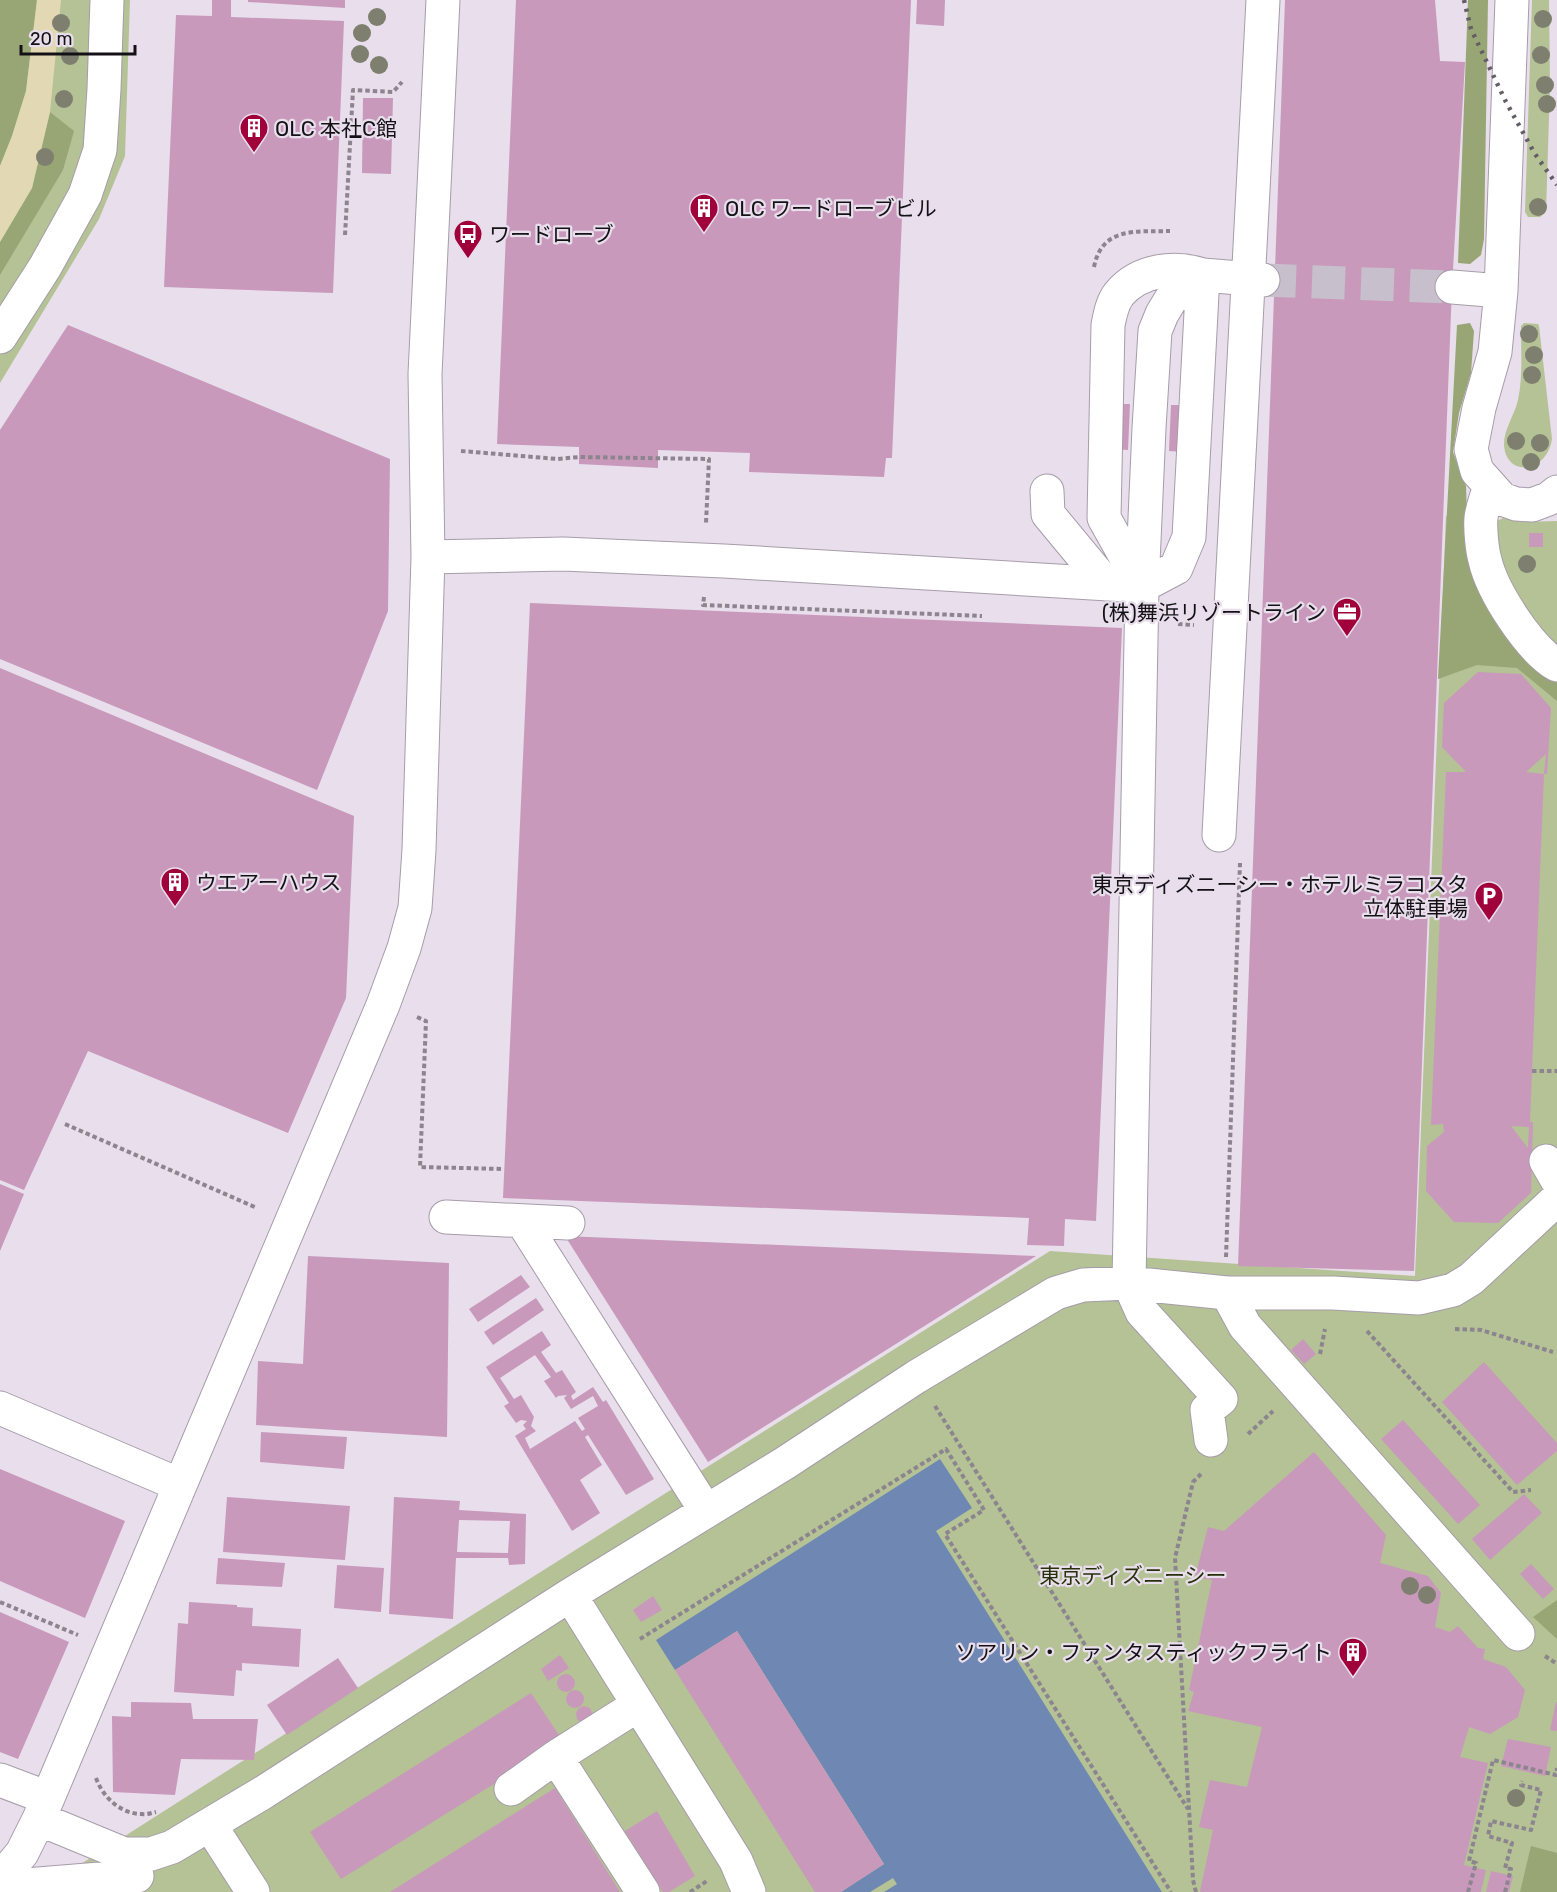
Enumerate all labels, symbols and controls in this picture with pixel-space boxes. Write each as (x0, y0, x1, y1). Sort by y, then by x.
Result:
scale bar (21, 18, 135, 56)
text: 20 m (30, 28, 72, 50)
building icon: OLC 本社C館 (238, 112, 270, 154)
place label: OLC 本社C館 (275, 116, 397, 141)
building icon: OLC ワードローブビル (688, 192, 720, 234)
place label: OLC ワードローブビル (725, 196, 937, 221)
bus stop icon: ワードローブ (452, 218, 484, 260)
place label: ワードローブ (489, 222, 614, 247)
office icon: (株)舞浜リゾートライン (1331, 596, 1363, 638)
place label: (株)舞浜リゾートライン (1102, 600, 1326, 625)
building icon: ウエアーハウス (159, 866, 191, 908)
place label: ウエアーハウス (196, 870, 341, 895)
place label: 東京ディズニーシー・ホテルミラコスタ 立体駐車場 (1092, 872, 1468, 921)
parking icon: 東京ディズニーシー・ホテルミラコスタ 立体駐車場 (1473, 880, 1505, 922)
park label: 東京ディズニーシー (1039, 1563, 1227, 1588)
building icon: ソアリン・ファンタスティックフライト (1337, 1636, 1369, 1678)
place label: ソアリン・ファンタスティックフライト (955, 1640, 1332, 1665)

